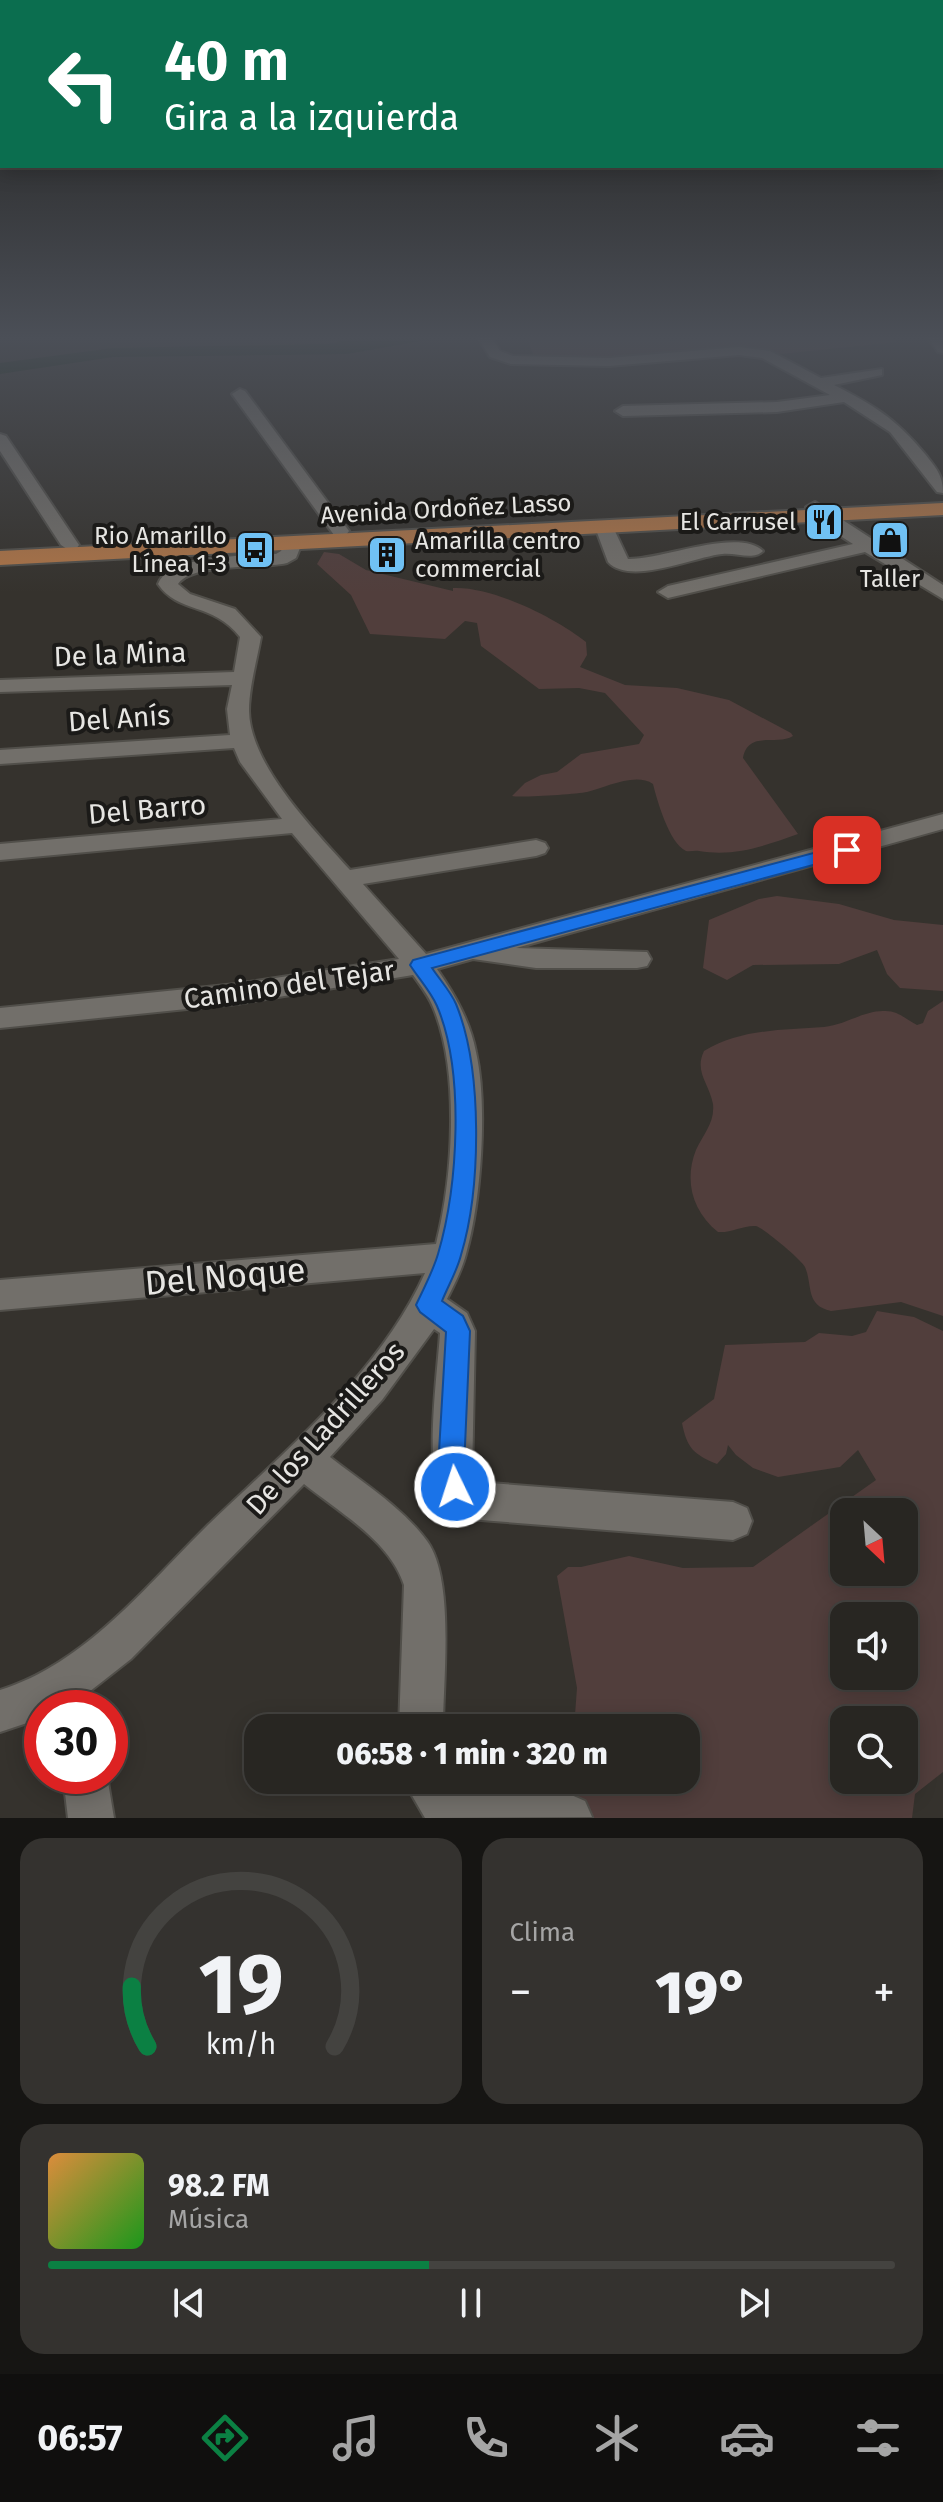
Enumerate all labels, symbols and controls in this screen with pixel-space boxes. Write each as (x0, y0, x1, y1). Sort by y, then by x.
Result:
text: 40 m (164, 28, 289, 95)
icon: left (32, 32, 136, 136)
text: Gira a la izquierda (164, 96, 459, 140)
street label: Avenida Ordoñez Lasso (320, 488, 572, 530)
restaurant icon: El Carrusel (803, 501, 845, 543)
place label: El Carrusel (680, 508, 796, 536)
shop icon: Taller (869, 519, 911, 561)
place label: Rio Amarillo Línea 1-3 (94, 522, 227, 578)
place label: Amarilla centro commercial (415, 527, 581, 583)
bus stop icon: Rio Amarillo Línea 1-3 (234, 529, 276, 571)
building icon: Amarilla centro commercial (366, 534, 408, 576)
place label: Taller (860, 565, 921, 593)
street label: De la Mina (53, 636, 187, 673)
street label: Del Anís (67, 698, 171, 739)
street label: Del Barro (87, 788, 207, 831)
pin (813, 816, 881, 884)
icon: arrive (825, 828, 869, 872)
street label: Camino del Tejar (182, 953, 397, 1016)
street label: Del Noque (143, 1249, 307, 1304)
street label: De los Ladrilleros (239, 1335, 412, 1521)
position arrow (413, 1445, 497, 1529)
north arrow (830, 1498, 918, 1586)
map controls (830, 1498, 918, 1794)
button: sound (830, 1602, 918, 1690)
speed limit sign: 30 (24, 1690, 128, 1794)
button: search (830, 1706, 918, 1794)
text: 06:58 · 1 min · 320 m (336, 1736, 608, 1772)
text: Clima (510, 1917, 575, 1948)
text: 19 (198, 1935, 283, 2035)
text: 19° (655, 1957, 749, 2029)
text: − (510, 1966, 532, 2019)
text: + (873, 1966, 895, 2019)
text: km/h (205, 2027, 276, 2062)
text: 98.2 FM (168, 2168, 269, 2204)
text: Música (168, 2204, 249, 2235)
icon: previous (167, 2281, 211, 2325)
icon: pause (449, 2281, 493, 2325)
icon: next (732, 2281, 776, 2325)
icon: directions (197, 2410, 253, 2466)
icon: music (328, 2410, 384, 2466)
icon: phone (458, 2410, 514, 2466)
icon: climate (589, 2410, 645, 2466)
icon: car (719, 2410, 775, 2466)
icon: filters (850, 2410, 906, 2466)
text: 06:57 (37, 2416, 123, 2460)

